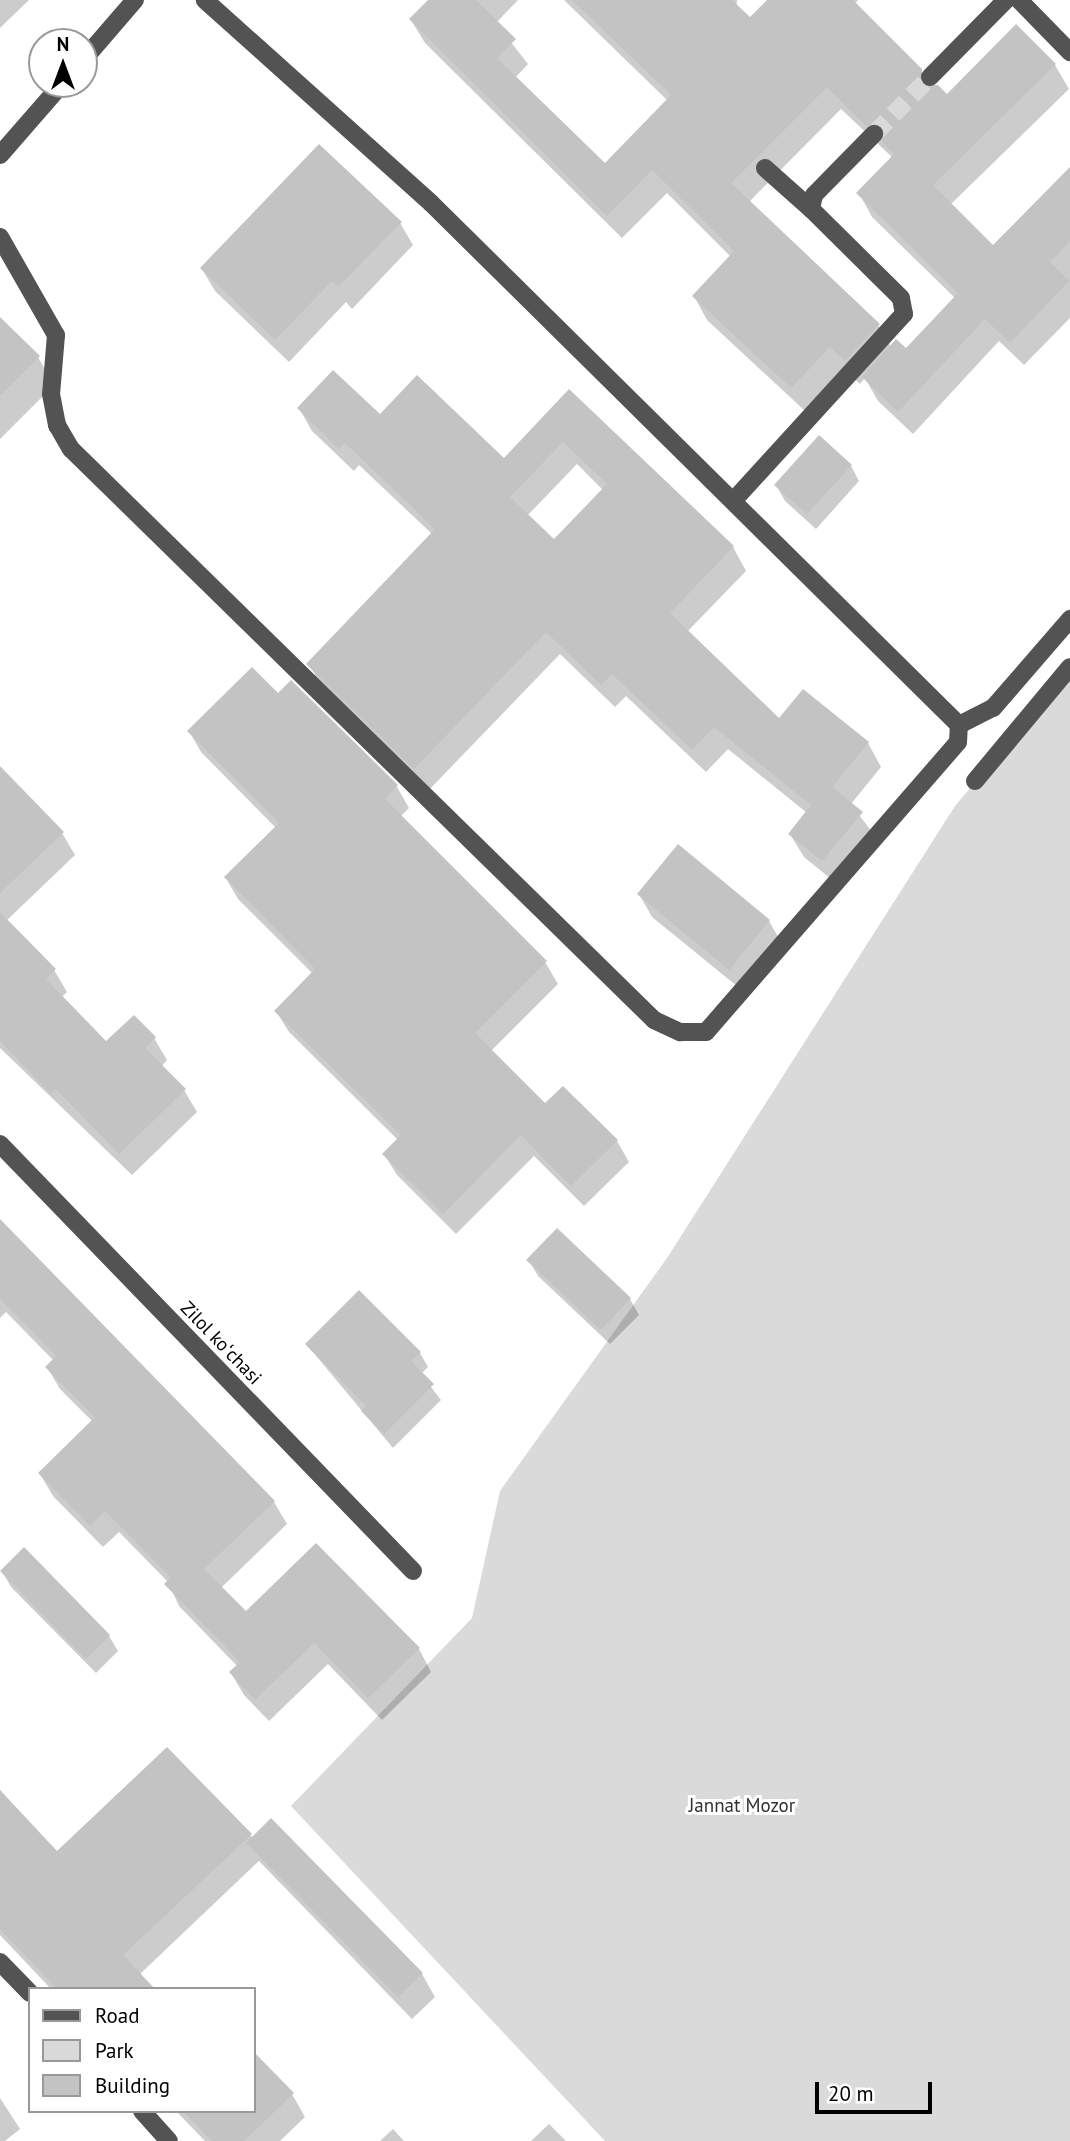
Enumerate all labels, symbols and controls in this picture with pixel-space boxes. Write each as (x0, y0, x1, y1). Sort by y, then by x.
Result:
north arrow (28, 28, 98, 98)
text: N (57, 32, 69, 56)
street label: Zilol koʻchasi (176, 1297, 266, 1389)
park label: Jannat Mozor (689, 1795, 795, 1817)
legend (28, 1987, 256, 2113)
text: Road (95, 2002, 139, 2029)
text: Park (95, 2037, 134, 2064)
scale bar (818, 2068, 935, 2112)
text: Building (95, 2072, 170, 2099)
text: 20 m (828, 2080, 874, 2107)

